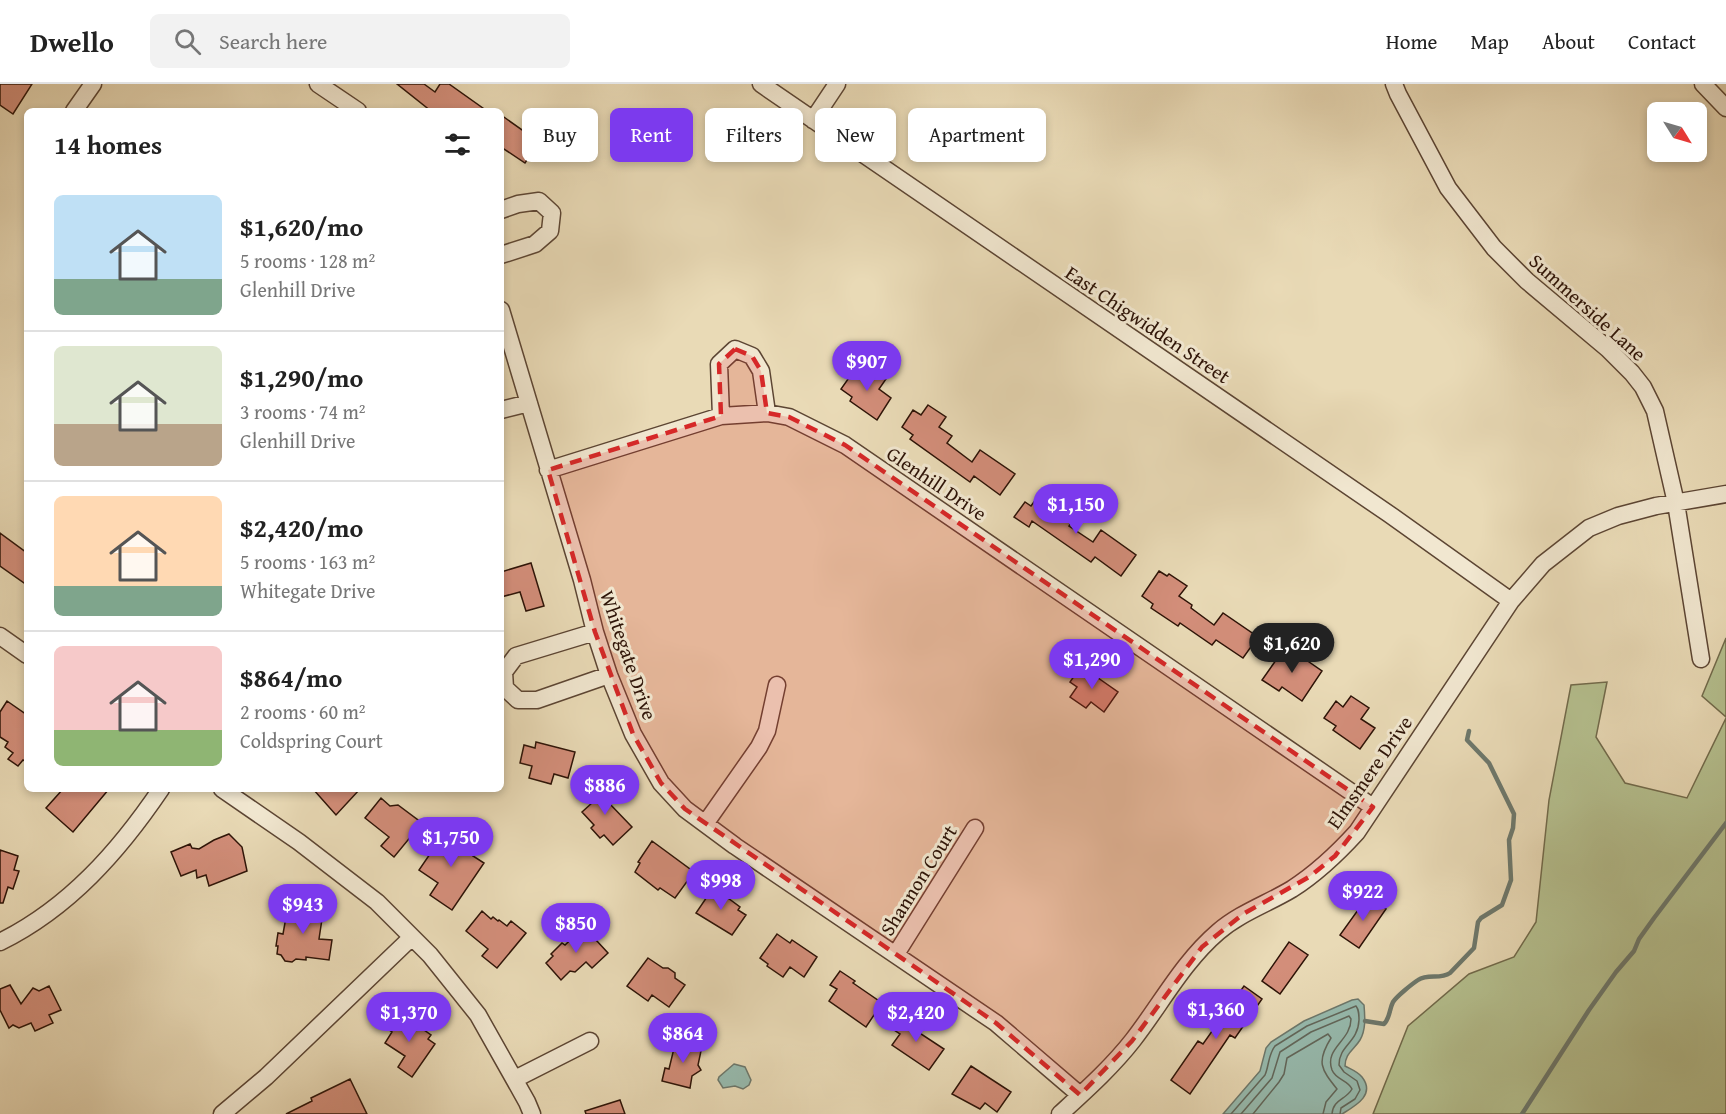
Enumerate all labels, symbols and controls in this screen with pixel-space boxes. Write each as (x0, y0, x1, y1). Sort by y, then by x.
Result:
search box (150, 14, 570, 68)
text: Dwello (30, 21, 114, 62)
icon: search (171, 25, 204, 58)
text: Search here (219, 25, 327, 57)
text: Home (1386, 26, 1437, 57)
text: Map (1470, 26, 1509, 57)
text: About (1542, 26, 1595, 57)
text: Contact (1628, 26, 1696, 57)
north arrow (1647, 102, 1707, 162)
map controls (1647, 102, 1707, 162)
chip: Buy (522, 108, 598, 162)
chip: Rent (610, 108, 693, 162)
chip: Filters (705, 108, 803, 162)
chip: New (815, 108, 896, 162)
chip: Apartment (908, 108, 1046, 162)
text: 14 homes (54, 125, 162, 164)
icon: filters (441, 128, 474, 161)
text: $1,620/mo (240, 207, 363, 246)
icon: home (102, 219, 174, 291)
text: 5 rooms · 128 m² (240, 246, 375, 275)
street label: Summerside Lane (1523, 246, 1653, 368)
street label: East Chigwidden Street (1060, 258, 1236, 390)
text: Glenhill Drive (240, 275, 355, 304)
pin: $907 (831, 341, 903, 392)
text: $907 (846, 346, 888, 375)
text: $1,290/mo (240, 358, 363, 397)
icon: home (102, 370, 174, 442)
text: 3 rooms · 74 m² (240, 397, 366, 426)
text: Glenhill Drive (240, 426, 355, 455)
street label: Glenhill Drive (881, 439, 993, 527)
pin: $1,150 (1027, 484, 1125, 535)
text: $1,150 (1047, 489, 1105, 518)
text: $2,420/mo (240, 508, 363, 547)
icon: home (102, 520, 174, 592)
text: 5 rooms · 163 m² (240, 547, 375, 576)
text: Whitegate Drive (240, 576, 375, 605)
street label: Whitegate Drive (593, 586, 665, 724)
pin: $1,620 (1243, 623, 1341, 674)
text: $1,620 (1263, 628, 1321, 657)
pin: $1,290 (1043, 639, 1141, 690)
text: $1,290 (1063, 644, 1121, 673)
text: $864/mo (240, 658, 342, 697)
icon: home (102, 670, 174, 742)
text: 2 rooms · 60 m² (240, 697, 366, 726)
street label: Elmsmere Drive (1319, 709, 1419, 835)
text: Coldspring Court (240, 726, 383, 755)
pin: $886 (569, 765, 641, 816)
text: $886 (584, 770, 626, 799)
pin: $1,750 (402, 817, 500, 868)
street label: Shannon Court (872, 819, 964, 941)
text: $1,750 (422, 822, 480, 851)
pin: $998 (685, 860, 757, 911)
text: $998 (700, 865, 742, 894)
pin: $922 (1327, 871, 1399, 922)
text: $922 (1342, 876, 1384, 905)
pin: $943 (267, 884, 339, 935)
text: $943 (282, 889, 324, 918)
pin: $850 (540, 903, 612, 954)
text: $850 (555, 908, 597, 937)
pin: $1,360 (1167, 989, 1265, 1040)
pin: $1,370 (360, 992, 458, 1043)
pin: $2,420 (867, 992, 965, 1043)
text: $1,360 (1187, 994, 1245, 1023)
text: $1,370 (380, 997, 438, 1026)
text: $2,420 (887, 997, 945, 1026)
pin: $864 (647, 1013, 719, 1064)
text: $864 (662, 1018, 704, 1047)

